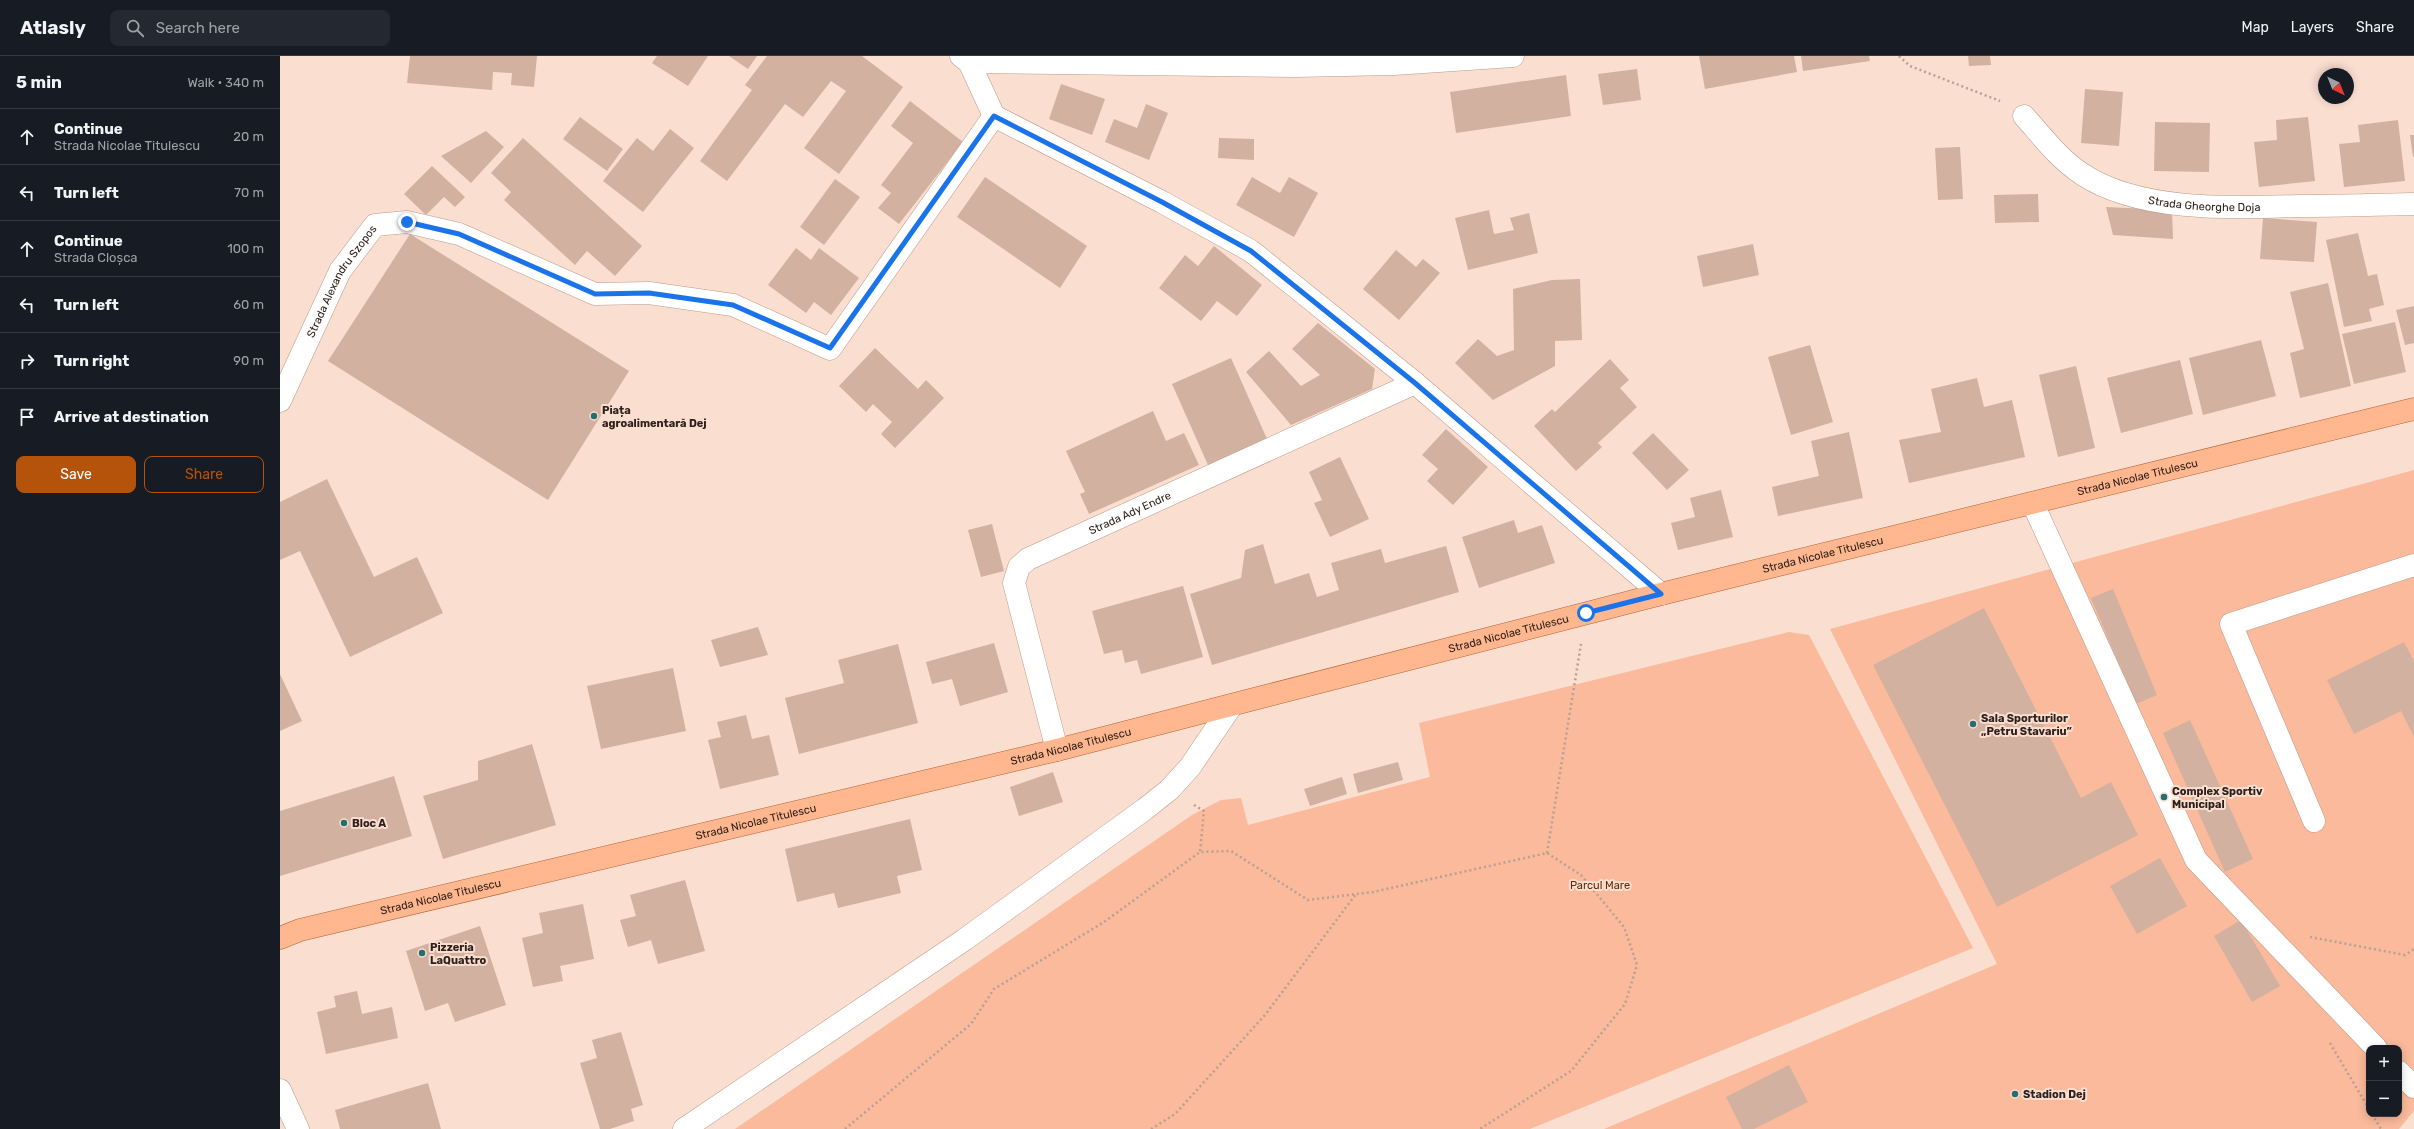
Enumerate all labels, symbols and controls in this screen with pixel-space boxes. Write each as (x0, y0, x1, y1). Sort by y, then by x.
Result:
search box (110, 10, 390, 46)
text: Atlasly (20, 16, 86, 39)
icon: search (124, 17, 146, 39)
text: Search here (156, 19, 240, 37)
text: Map (2242, 19, 2269, 36)
text: Layers (2291, 19, 2334, 36)
text: Share (2356, 19, 2394, 36)
north arrow (2318, 68, 2354, 104)
text: 5 min (16, 72, 62, 92)
text: Walk · 340 m (187, 75, 264, 90)
text: Continue (54, 120, 123, 138)
icon: ahead (16, 126, 38, 148)
text: 20 m (233, 129, 264, 144)
text: Strada Nicolae Titulescu (54, 138, 200, 153)
icon: left (16, 182, 38, 204)
text: Turn left (54, 184, 119, 202)
text: 70 m (234, 185, 264, 200)
street label: Strada Gheorghe Doja (2147, 194, 2261, 214)
route end (398, 213, 416, 231)
street label: Strada Alexandru Szopos (304, 222, 380, 340)
text: Continue (54, 232, 123, 250)
icon: ahead (16, 238, 38, 260)
text: 100 m (227, 241, 264, 256)
text: Strada Cloșca (54, 250, 138, 265)
icon: left (16, 294, 38, 316)
text: Turn left (54, 296, 119, 314)
text: 60 m (233, 297, 264, 312)
icon: right (16, 350, 38, 372)
text: Turn right (54, 352, 129, 370)
text: 90 m (233, 353, 264, 368)
place label: Piața agroalimentară Dej (602, 404, 707, 430)
icon: arrive (16, 406, 38, 428)
text: Arrive at destination (54, 408, 209, 426)
marker: Piața agroalimentară Dej (589, 411, 599, 421)
button: Save (16, 456, 136, 493)
button: Share (144, 456, 264, 493)
street label: Strada Nicolae Titulescu (2076, 456, 2199, 499)
street label: Strada Ady Endre (1087, 489, 1173, 538)
street label: Strada Nicolae Titulescu (1761, 534, 1885, 576)
route start (1577, 604, 1595, 622)
street label: Strada Nicolae Titulescu (1447, 612, 1570, 656)
place label: Sala Sporturilor „Petru Stavariu” (1981, 712, 2073, 738)
marker: Sala Sporturilor „Petru Stavariu” (1968, 719, 1978, 729)
street label: Strada Nicolae Titulescu (1009, 725, 1133, 768)
place label: Complex Sportiv Municipal (2172, 785, 2263, 811)
marker: Complex Sportiv Municipal (2159, 792, 2169, 802)
street label: Strada Nicolae Titulescu (694, 801, 818, 843)
place label: Bloc A (352, 817, 386, 830)
marker: Bloc A (339, 818, 349, 828)
street label: Strada Nicolae Titulescu (379, 876, 502, 918)
park label: Parcul Mare (1570, 879, 1630, 892)
place label: Pizzeria LaQuattro (430, 941, 487, 967)
marker: Pizzeria LaQuattro (417, 948, 427, 958)
map controls (2366, 1045, 2402, 1117)
button: + (2366, 1045, 2402, 1081)
button: − (2366, 1081, 2402, 1117)
place label: Stadion Dej (2023, 1088, 2086, 1101)
marker: Stadion Dej (2010, 1089, 2020, 1099)

